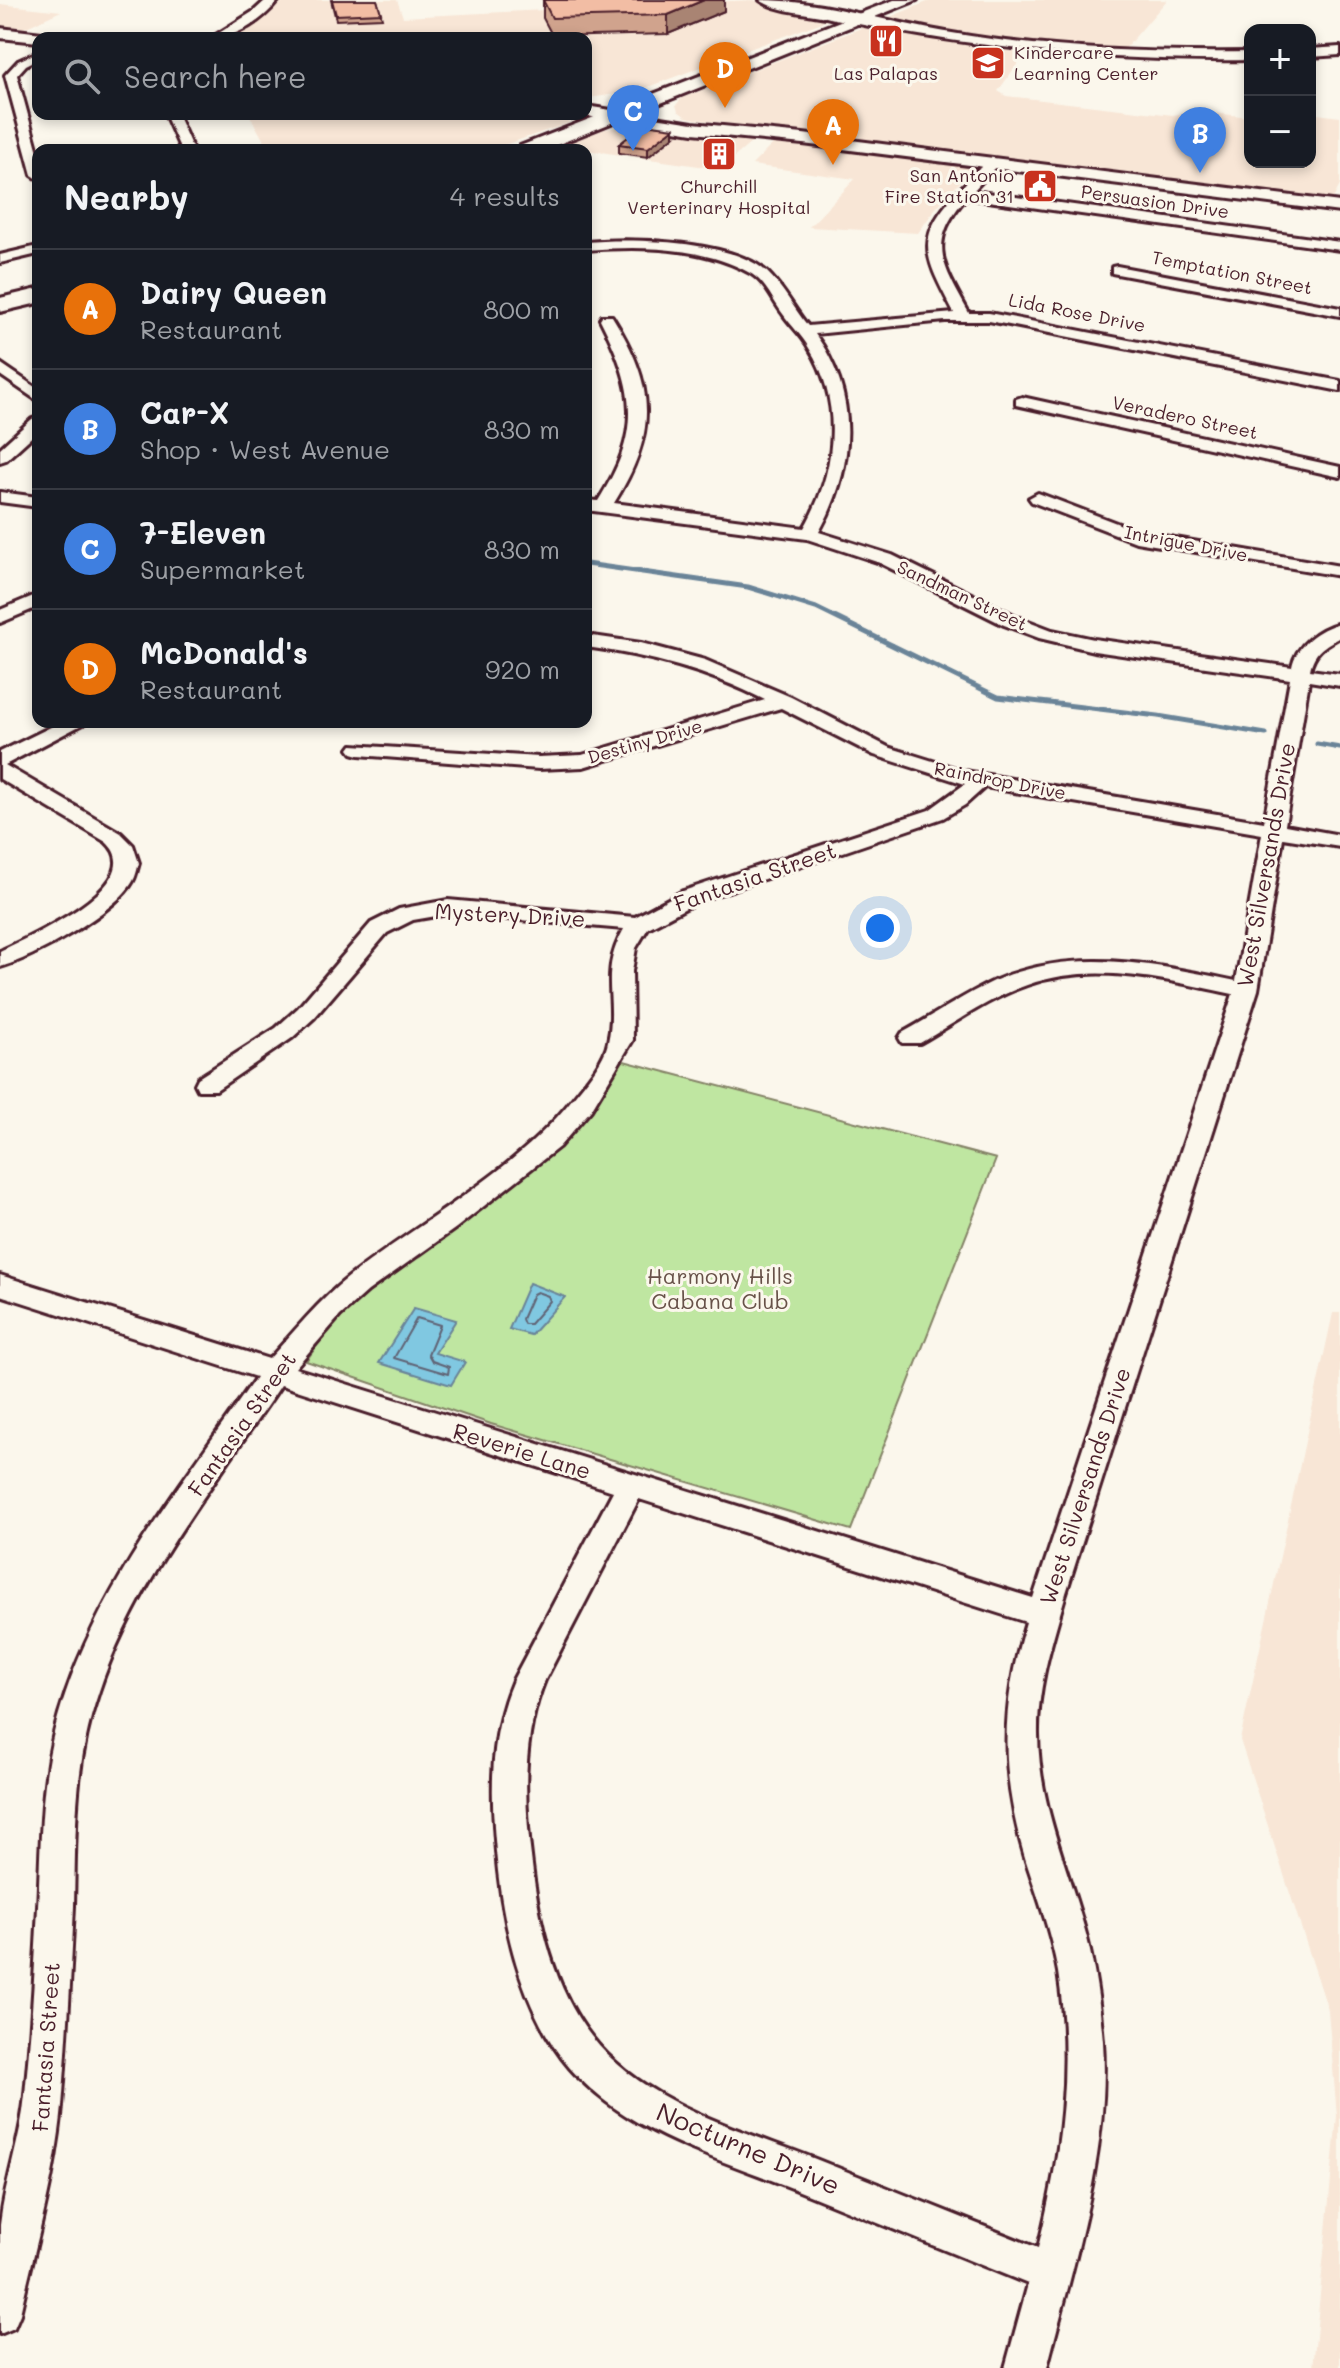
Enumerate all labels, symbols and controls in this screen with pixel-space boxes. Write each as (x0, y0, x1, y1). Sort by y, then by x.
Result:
restaurant icon: Las Palapas (867, 22, 905, 60)
map controls (1244, 24, 1316, 168)
button: + (1244, 24, 1316, 96)
search box (32, 32, 592, 120)
place label: Kindercare Learning Center (1014, 40, 1159, 85)
pin: D (699, 42, 751, 108)
school or university icon: Kindercare Learning Center (969, 44, 1007, 82)
icon: search (60, 54, 104, 98)
text: Search here (124, 56, 307, 96)
place label: Las Palapas (834, 61, 938, 85)
pin: C (607, 85, 659, 151)
button: − (1244, 96, 1316, 168)
pin: A (807, 99, 859, 165)
pin: B (1174, 107, 1226, 173)
building icon: Churchill Verterinary Hospital (700, 135, 738, 173)
place label: San Antonio Fire Station 31 (885, 163, 1014, 208)
public building icon: San Antonio Fire Station 31 (1021, 167, 1059, 205)
text: Nearby (64, 174, 189, 219)
place label: Churchill Verterinary Hospital (627, 174, 811, 219)
text: 4 results (450, 179, 560, 213)
street label: Persuasion Drive (1080, 179, 1231, 223)
street label: Temptation Street (1150, 245, 1314, 299)
text: Dairy Queen (140, 272, 327, 312)
street label: Lida Rose Drive (1007, 287, 1148, 337)
text: A (81, 292, 99, 326)
text: 800 m (483, 292, 560, 326)
text: Restaurant (140, 312, 282, 346)
street label: Veradero Street (1110, 390, 1260, 444)
text: Car-X (140, 392, 230, 432)
text: B (81, 412, 99, 446)
text: 830 m (484, 412, 560, 446)
text: Shop · West Avenue (140, 432, 390, 466)
text: 7-Eleven (140, 512, 266, 552)
street label: Intrigue Drive (1123, 519, 1250, 567)
text: C (80, 532, 100, 566)
text: 830 m (484, 532, 560, 566)
text: Supermarket (140, 552, 305, 586)
street label: Sandman Street (893, 554, 1032, 636)
text: McDonald's (140, 632, 308, 672)
text: D (81, 652, 99, 686)
text: 920 m (485, 652, 560, 686)
text: Restaurant (140, 672, 282, 706)
street label: Destiny Drive (585, 713, 705, 769)
street label: West Silversands Drive (1230, 740, 1301, 989)
street label: Raindrop Drive (932, 755, 1068, 805)
street label: Fantasia Street (670, 835, 840, 918)
street label: Mystery Drive (434, 896, 586, 933)
your location (860, 908, 900, 948)
park label: Harmony Hills Cabana Club (647, 1261, 793, 1315)
street label: Fantasia Street (181, 1346, 302, 1502)
street label: West Silversands Drive (1032, 1364, 1137, 1608)
street label: Reverie Lane (450, 1416, 595, 1485)
street label: Fantasia Street (25, 1961, 66, 2133)
street label: Nocturne Drive (651, 2094, 845, 2202)

